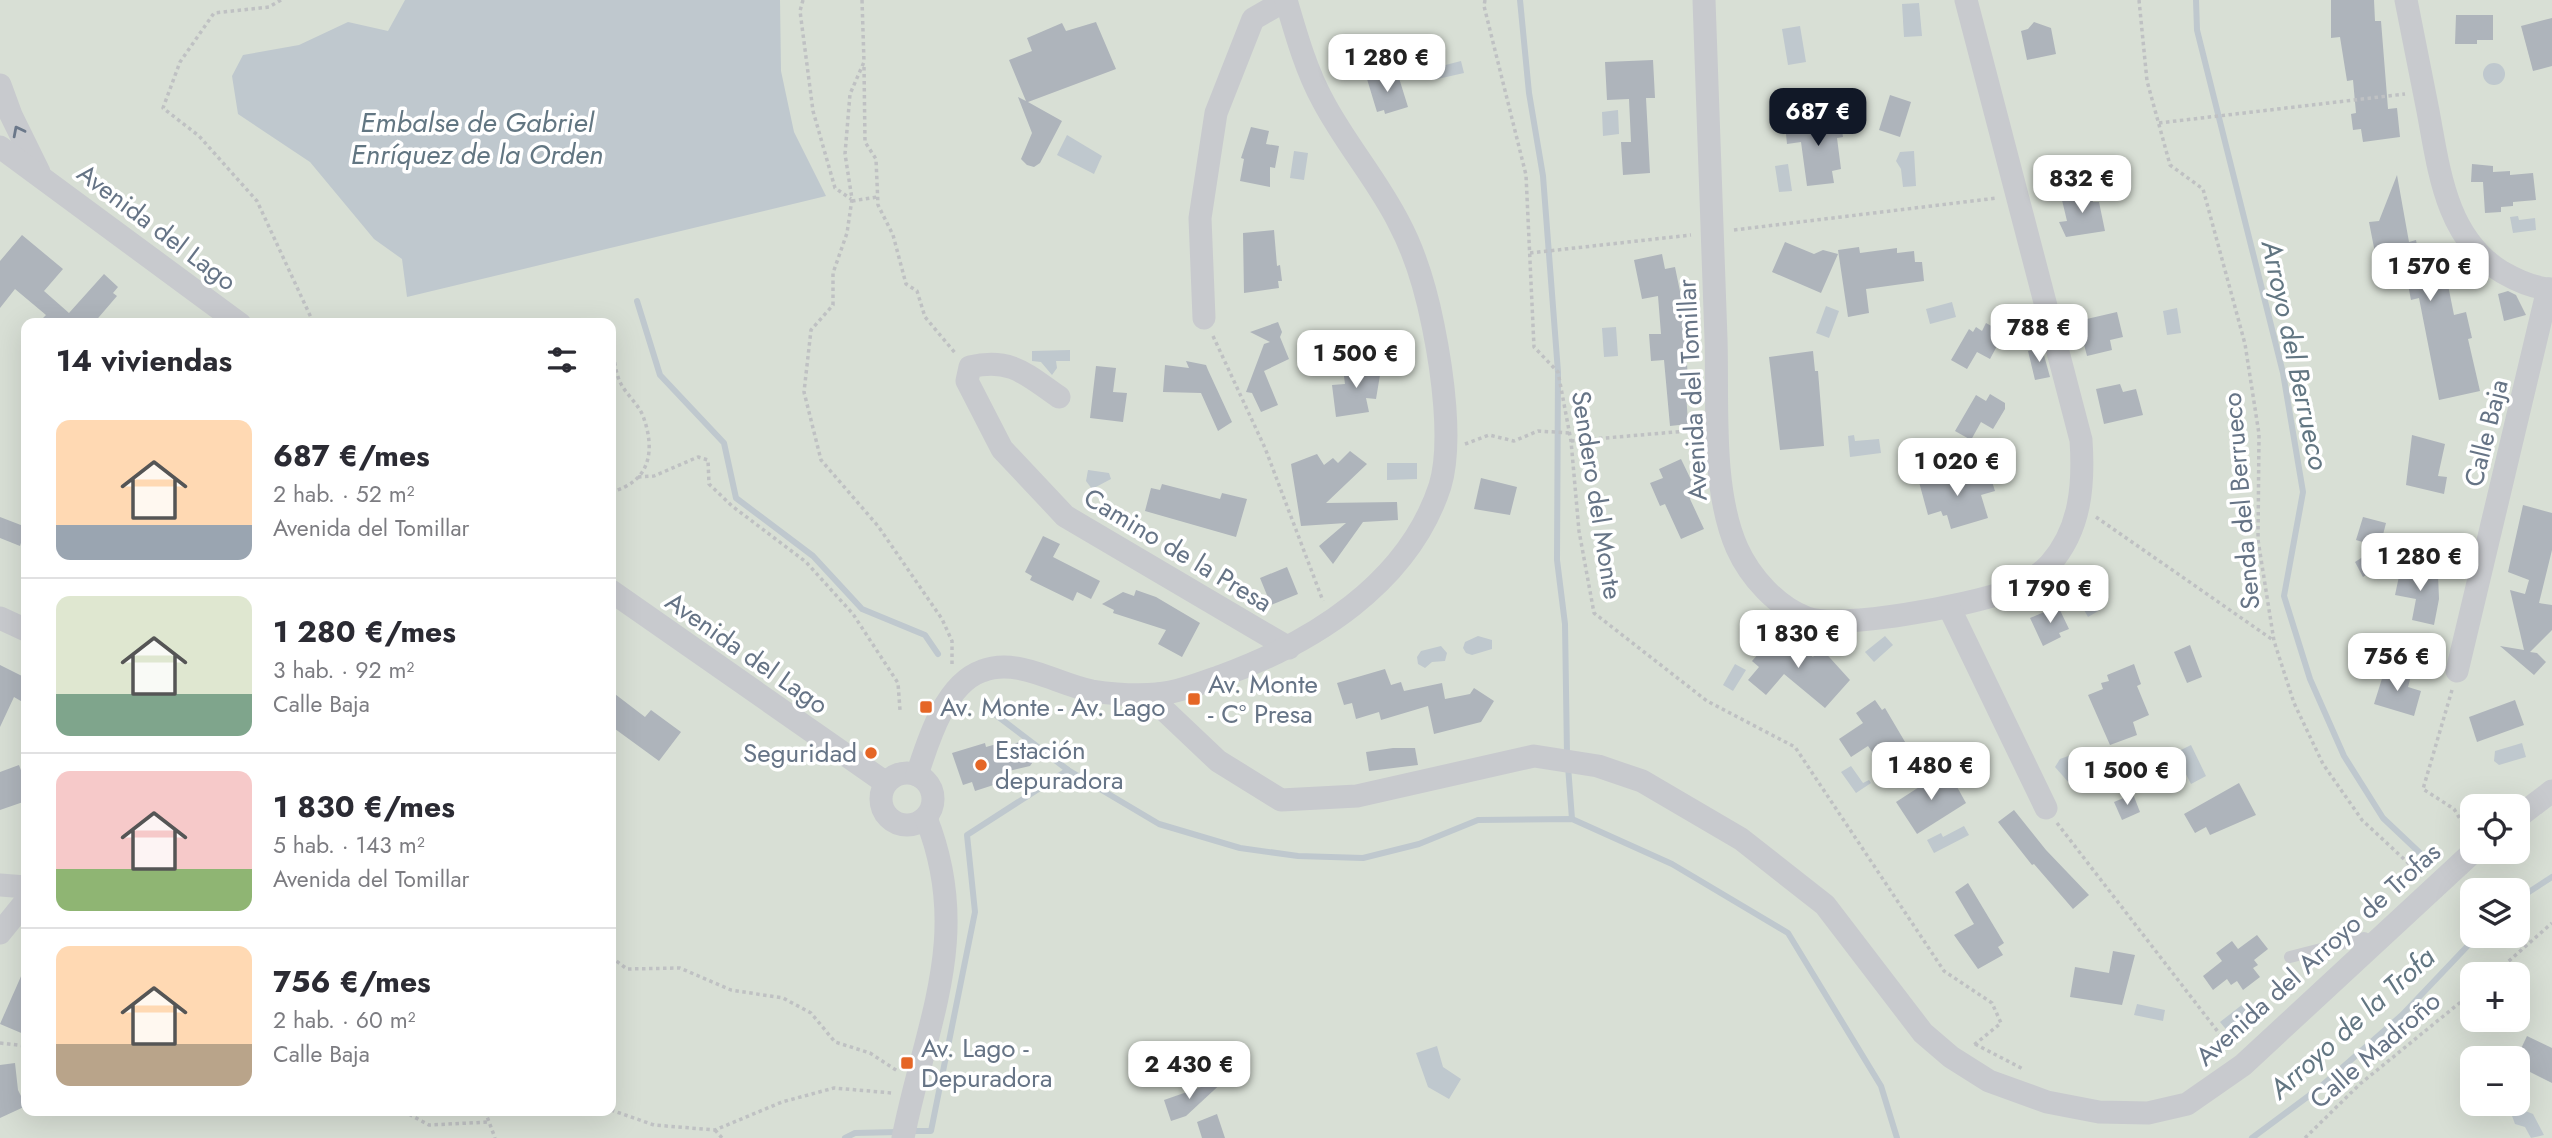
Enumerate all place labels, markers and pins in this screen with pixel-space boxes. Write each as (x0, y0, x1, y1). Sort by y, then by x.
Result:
pin: 1 280 € (1322, 34, 1452, 94)
pin: 687 € (1769, 88, 1867, 148)
pin: 832 € (2033, 156, 2131, 215)
pin: 1 570 € (2365, 244, 2495, 303)
pin: 788 € (1990, 304, 2088, 364)
pin: 1 500 € (1291, 330, 1421, 390)
pin: 1 020 € (1892, 438, 2022, 498)
pin: 1 280 € (2355, 534, 2485, 593)
pin: 1 790 € (1985, 566, 2115, 625)
pin: 1 830 € (1733, 610, 1863, 670)
pin: 756 € (2348, 634, 2446, 693)
place label: Av. Monte - Cº Presa (1208, 665, 1318, 733)
place label: Av. Monte - Av. Lago (940, 688, 1166, 726)
marker: Av. Monte - Cº Presa (1186, 691, 1202, 707)
marker: Av. Monte - Av. Lago (918, 699, 934, 715)
place label: Estación depuradora (995, 731, 1124, 799)
place label: Seguridad (743, 734, 857, 772)
pin: 1 480 € (1866, 742, 1996, 802)
marker: Seguridad (863, 745, 879, 761)
pin: 1 500 € (2062, 748, 2192, 807)
marker: Estación depuradora (973, 757, 989, 773)
place label: Av. Lago - Depuradora (921, 1029, 1052, 1097)
pin: 2 430 € (1124, 1042, 1254, 1101)
marker: Av. Lago - Depuradora (899, 1055, 915, 1071)

